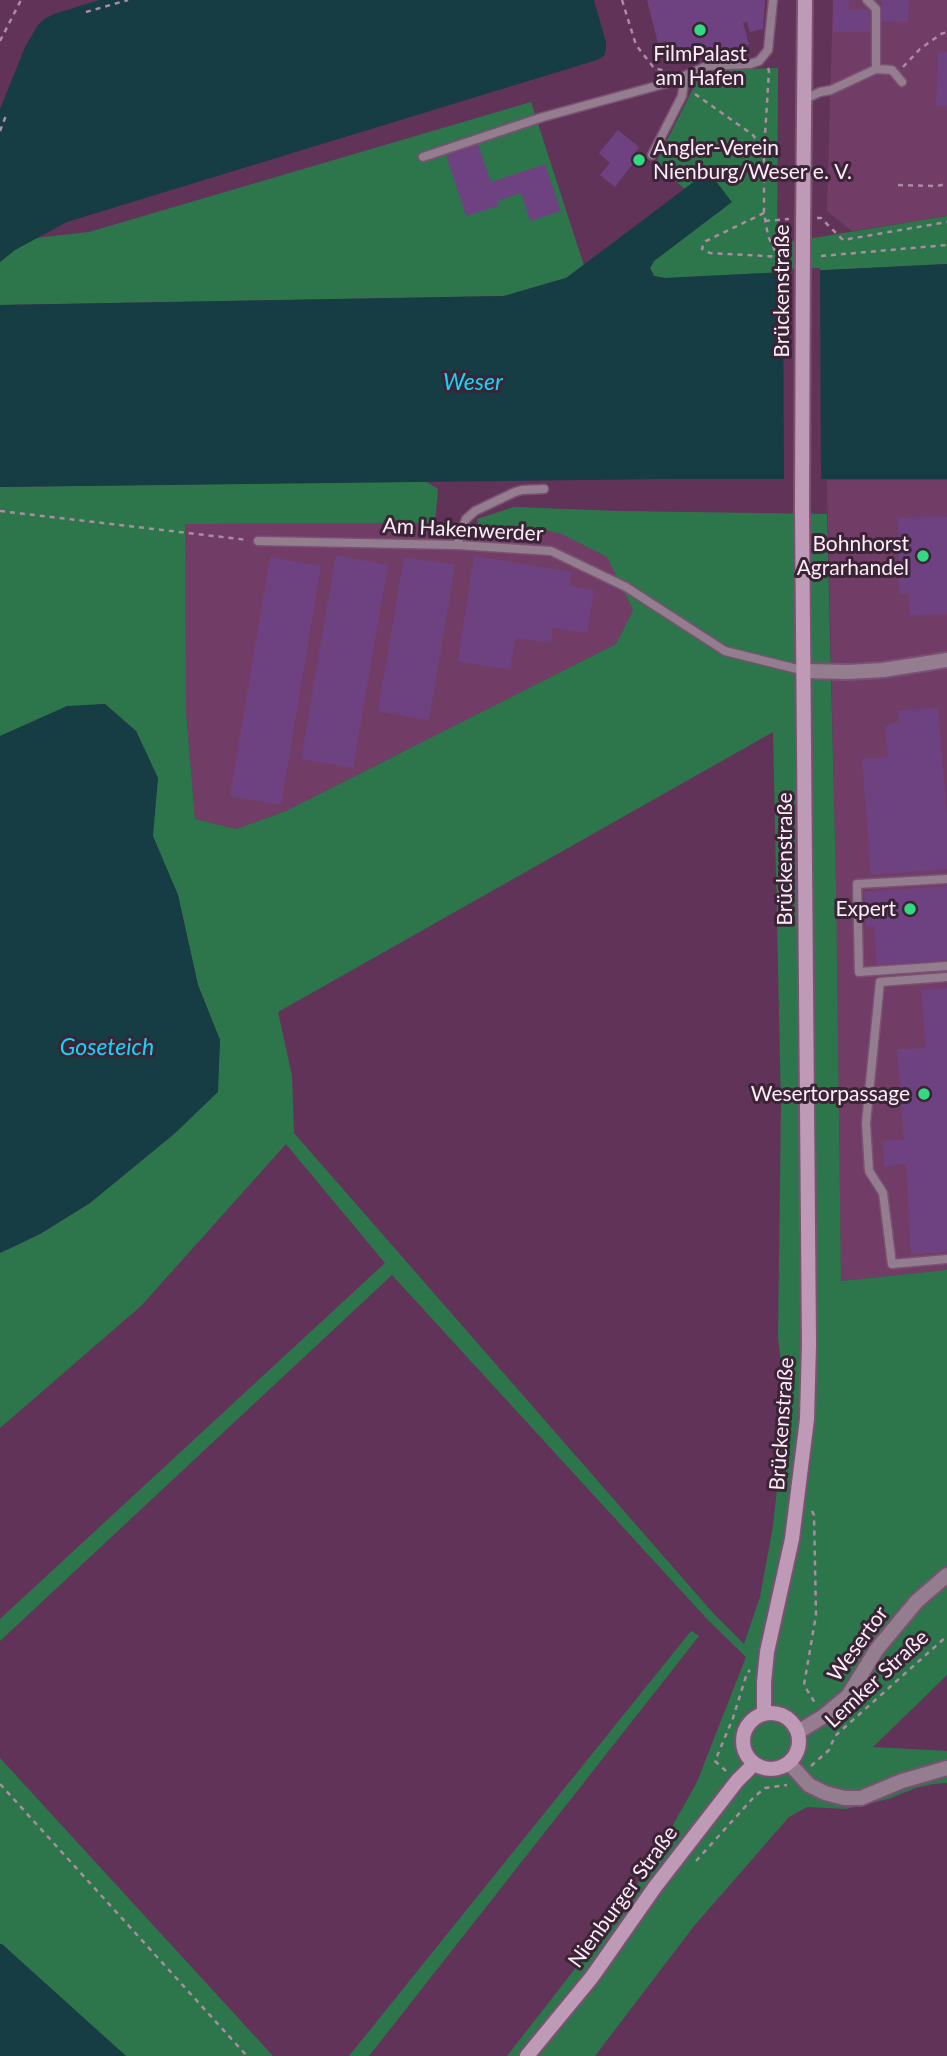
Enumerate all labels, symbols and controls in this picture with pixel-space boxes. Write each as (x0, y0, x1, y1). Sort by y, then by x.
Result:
marker: FilmPalast am Hafen (692, 22, 708, 38)
place label: FilmPalast am Hafen (653, 41, 747, 91)
place label: Angler-Verein Nienburg/Weser e. V. (653, 135, 852, 185)
marker: Angler-Verein Nienburg/Weser e. V. (631, 152, 647, 168)
street label: Brückenstraße (769, 224, 795, 358)
water label: Weser (443, 369, 503, 397)
street label: Am Hakenwerder (382, 513, 544, 547)
place label: Bohnhorst Agrarhandel (797, 531, 909, 581)
marker: Bohnhorst Agrarhandel (915, 548, 931, 564)
street label: Brückenstraße (772, 792, 798, 926)
place label: Expert (835, 896, 896, 922)
marker: Expert (902, 901, 918, 917)
water label: Goseteich (60, 1034, 154, 1062)
place label: Wesertorpassage (751, 1081, 910, 1107)
marker: Wesertorpassage (916, 1086, 932, 1102)
street label: Brückenstraße (765, 1357, 799, 1491)
street label: Wesertor (822, 1602, 894, 1686)
street label: Lemker Straße (820, 1625, 934, 1733)
street label: Nienburger Straße (563, 1821, 683, 1973)

